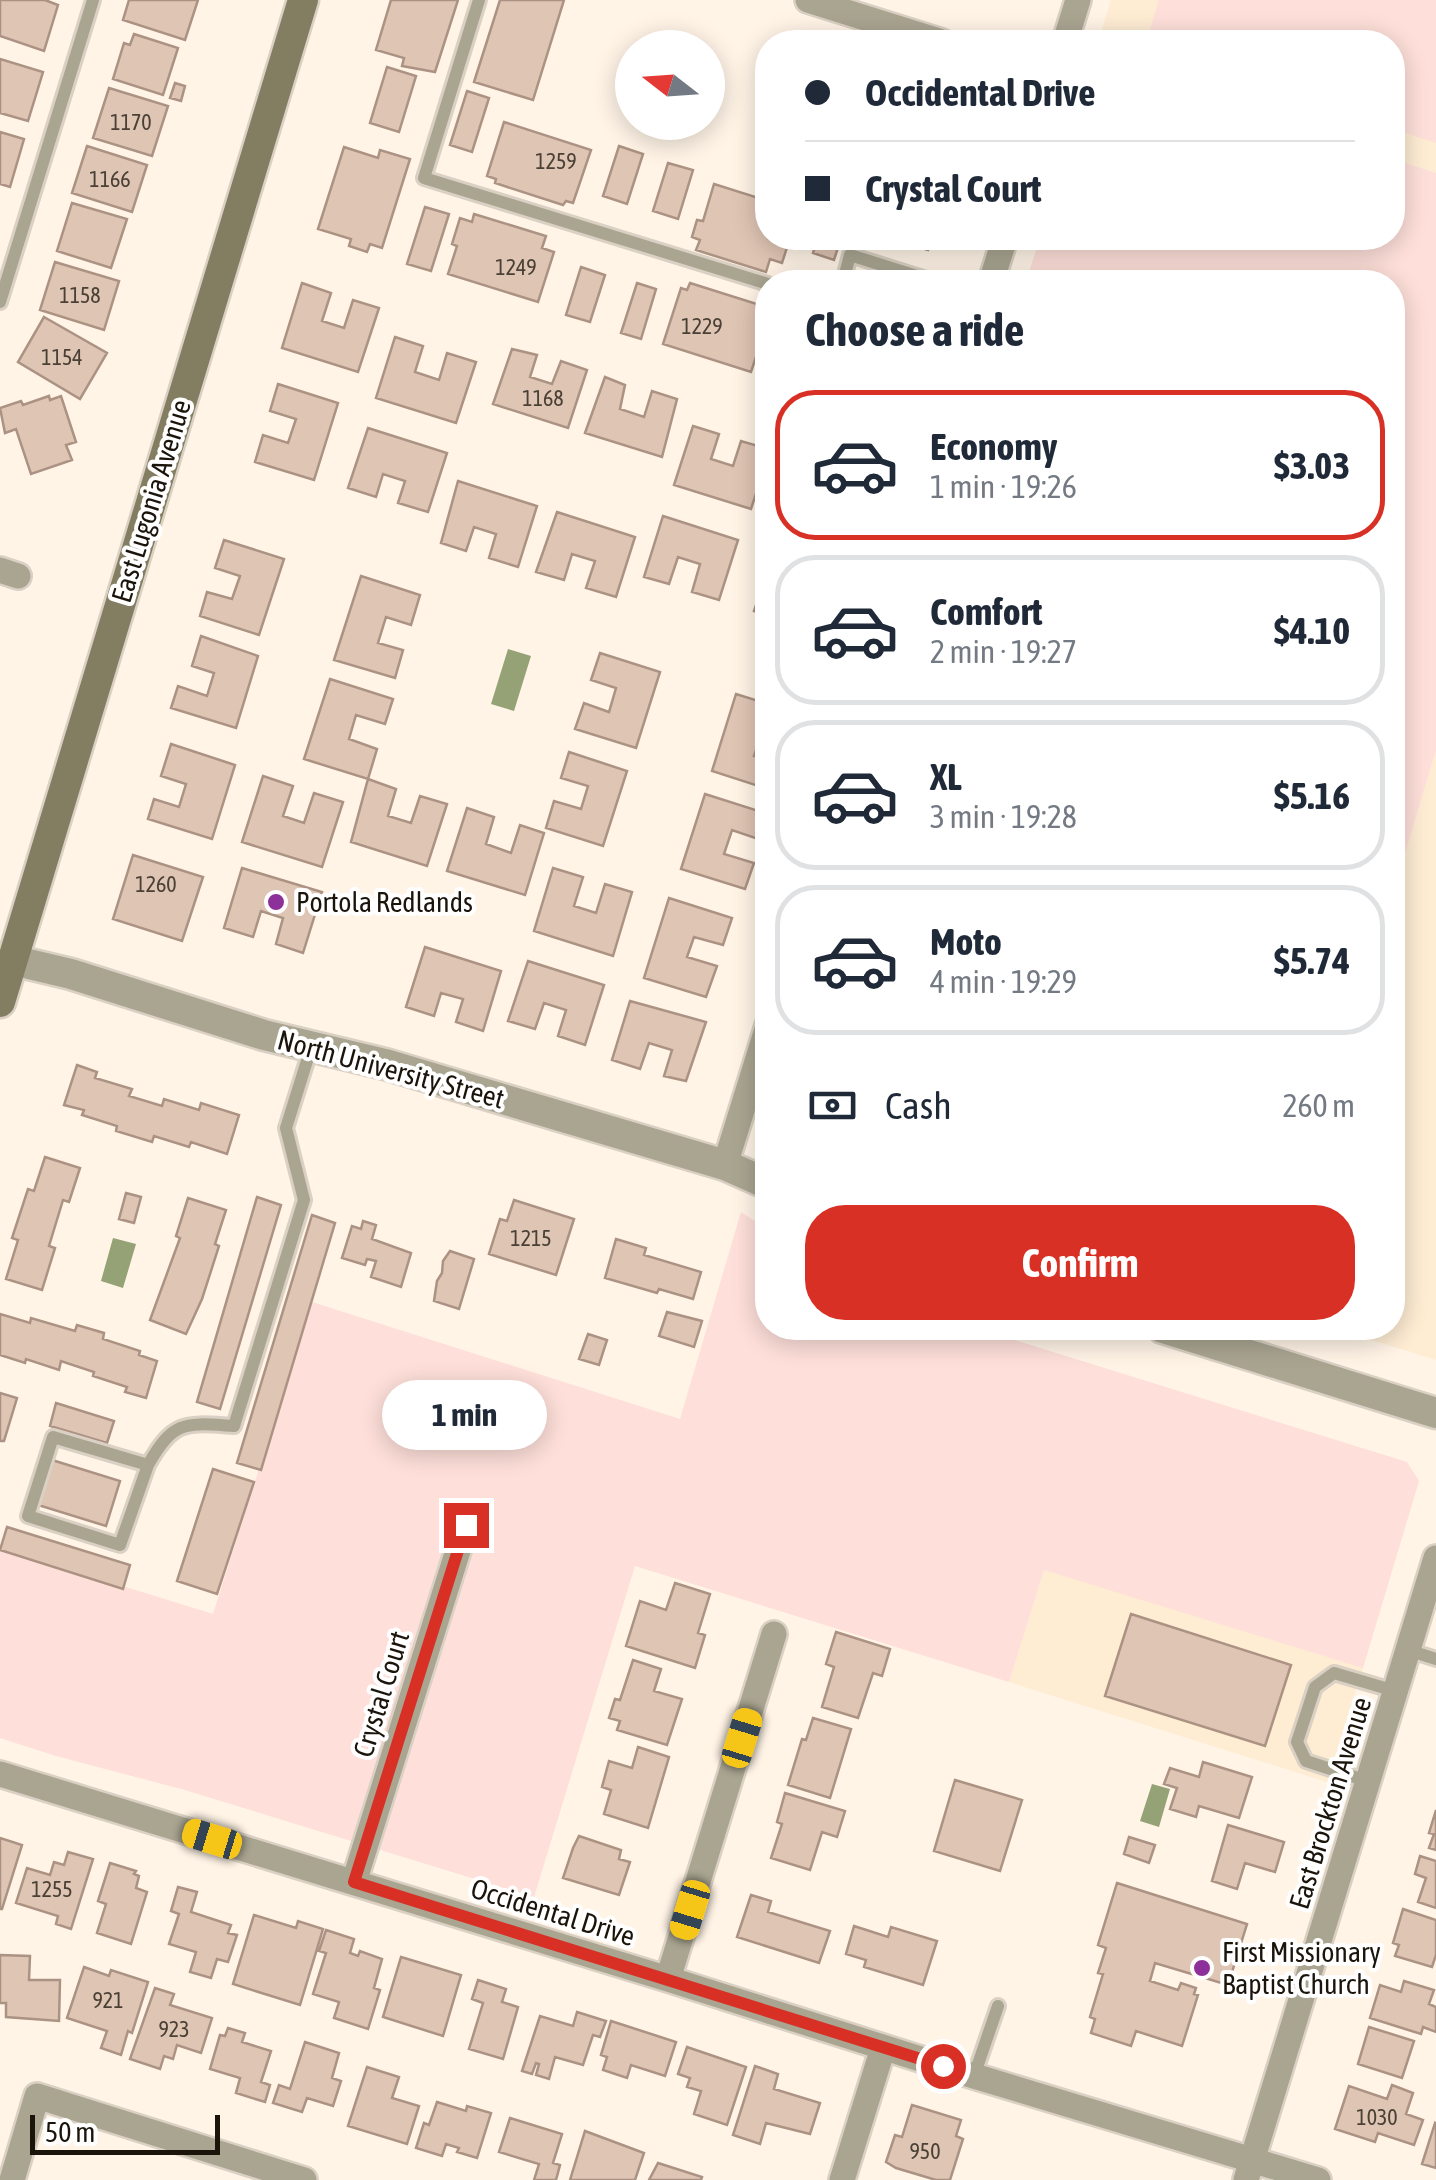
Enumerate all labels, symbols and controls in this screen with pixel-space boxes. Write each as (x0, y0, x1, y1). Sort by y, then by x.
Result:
north arrow (615, 30, 725, 140)
map controls (615, 30, 725, 140)
text: Occidental Drive (865, 71, 1095, 114)
house number: 1170 (110, 109, 152, 135)
house number: 1259 (535, 148, 577, 174)
house number: 1166 (89, 166, 131, 192)
text: Crystal Court (865, 167, 1041, 210)
house number: 1249 (495, 254, 537, 280)
house number: 1158 (59, 282, 101, 308)
text: Choose a ride (805, 304, 1024, 356)
house number: 1229 (681, 313, 723, 339)
house number: 1154 (41, 344, 83, 370)
house number: 1168 (522, 385, 564, 411)
street label: East Lugonia Avenue (105, 396, 197, 606)
icon: car (810, 420, 900, 510)
text: Economy (930, 425, 1057, 468)
text: $3.03 (1274, 444, 1350, 487)
text: 1 min · 19:26 (930, 468, 1077, 505)
icon: car (810, 585, 900, 675)
text: Comfort (930, 590, 1042, 633)
text: $4.10 (1274, 609, 1350, 652)
text: 2 min · 19:27 (930, 633, 1077, 670)
icon: car (810, 750, 900, 840)
text: XL (930, 755, 962, 798)
text: $5.16 (1274, 774, 1350, 817)
text: 3 min · 19:28 (930, 798, 1077, 835)
house number: 1260 (135, 871, 177, 897)
place label: Portola Redlands (296, 886, 473, 918)
marker: Portola Redlands (265, 891, 287, 913)
icon: car (810, 915, 900, 1005)
text: Moto (930, 920, 1002, 963)
text: $5.74 (1274, 939, 1350, 982)
text: 4 min · 19:29 (930, 963, 1077, 1000)
street label: North University Street (274, 1023, 508, 1115)
icon: cash (805, 1078, 860, 1133)
text: Cash (885, 1084, 952, 1127)
text: 260 m (1282, 1087, 1355, 1124)
button: Confirm (805, 1205, 1355, 1320)
house number: 1215 (510, 1225, 552, 1251)
callout: 1 min (384, 1380, 548, 1450)
text: 1 min (432, 1396, 497, 1433)
route end (444, 1503, 489, 1548)
street label: Crystal Court (347, 1627, 415, 1761)
street label: East Brockton Avenue (1283, 1693, 1377, 1913)
car (719, 1705, 765, 1771)
car (179, 1816, 245, 1862)
street label: Occidental Drive (467, 1872, 639, 1952)
house number: 1255 (31, 1876, 73, 1902)
car (667, 1877, 713, 1943)
place label: First Missionary Baptist Church (1222, 1936, 1381, 2000)
marker: First Missionary Baptist Church (1191, 1957, 1213, 1979)
house number: 921 (92, 1987, 124, 2013)
house number: 923 (158, 2016, 190, 2042)
route start (921, 2044, 966, 2089)
house number: 1030 (1356, 2104, 1398, 2130)
scale bar (30, 2110, 220, 2154)
text: 50 m (45, 2116, 95, 2148)
house number: 950 (909, 2138, 941, 2164)

